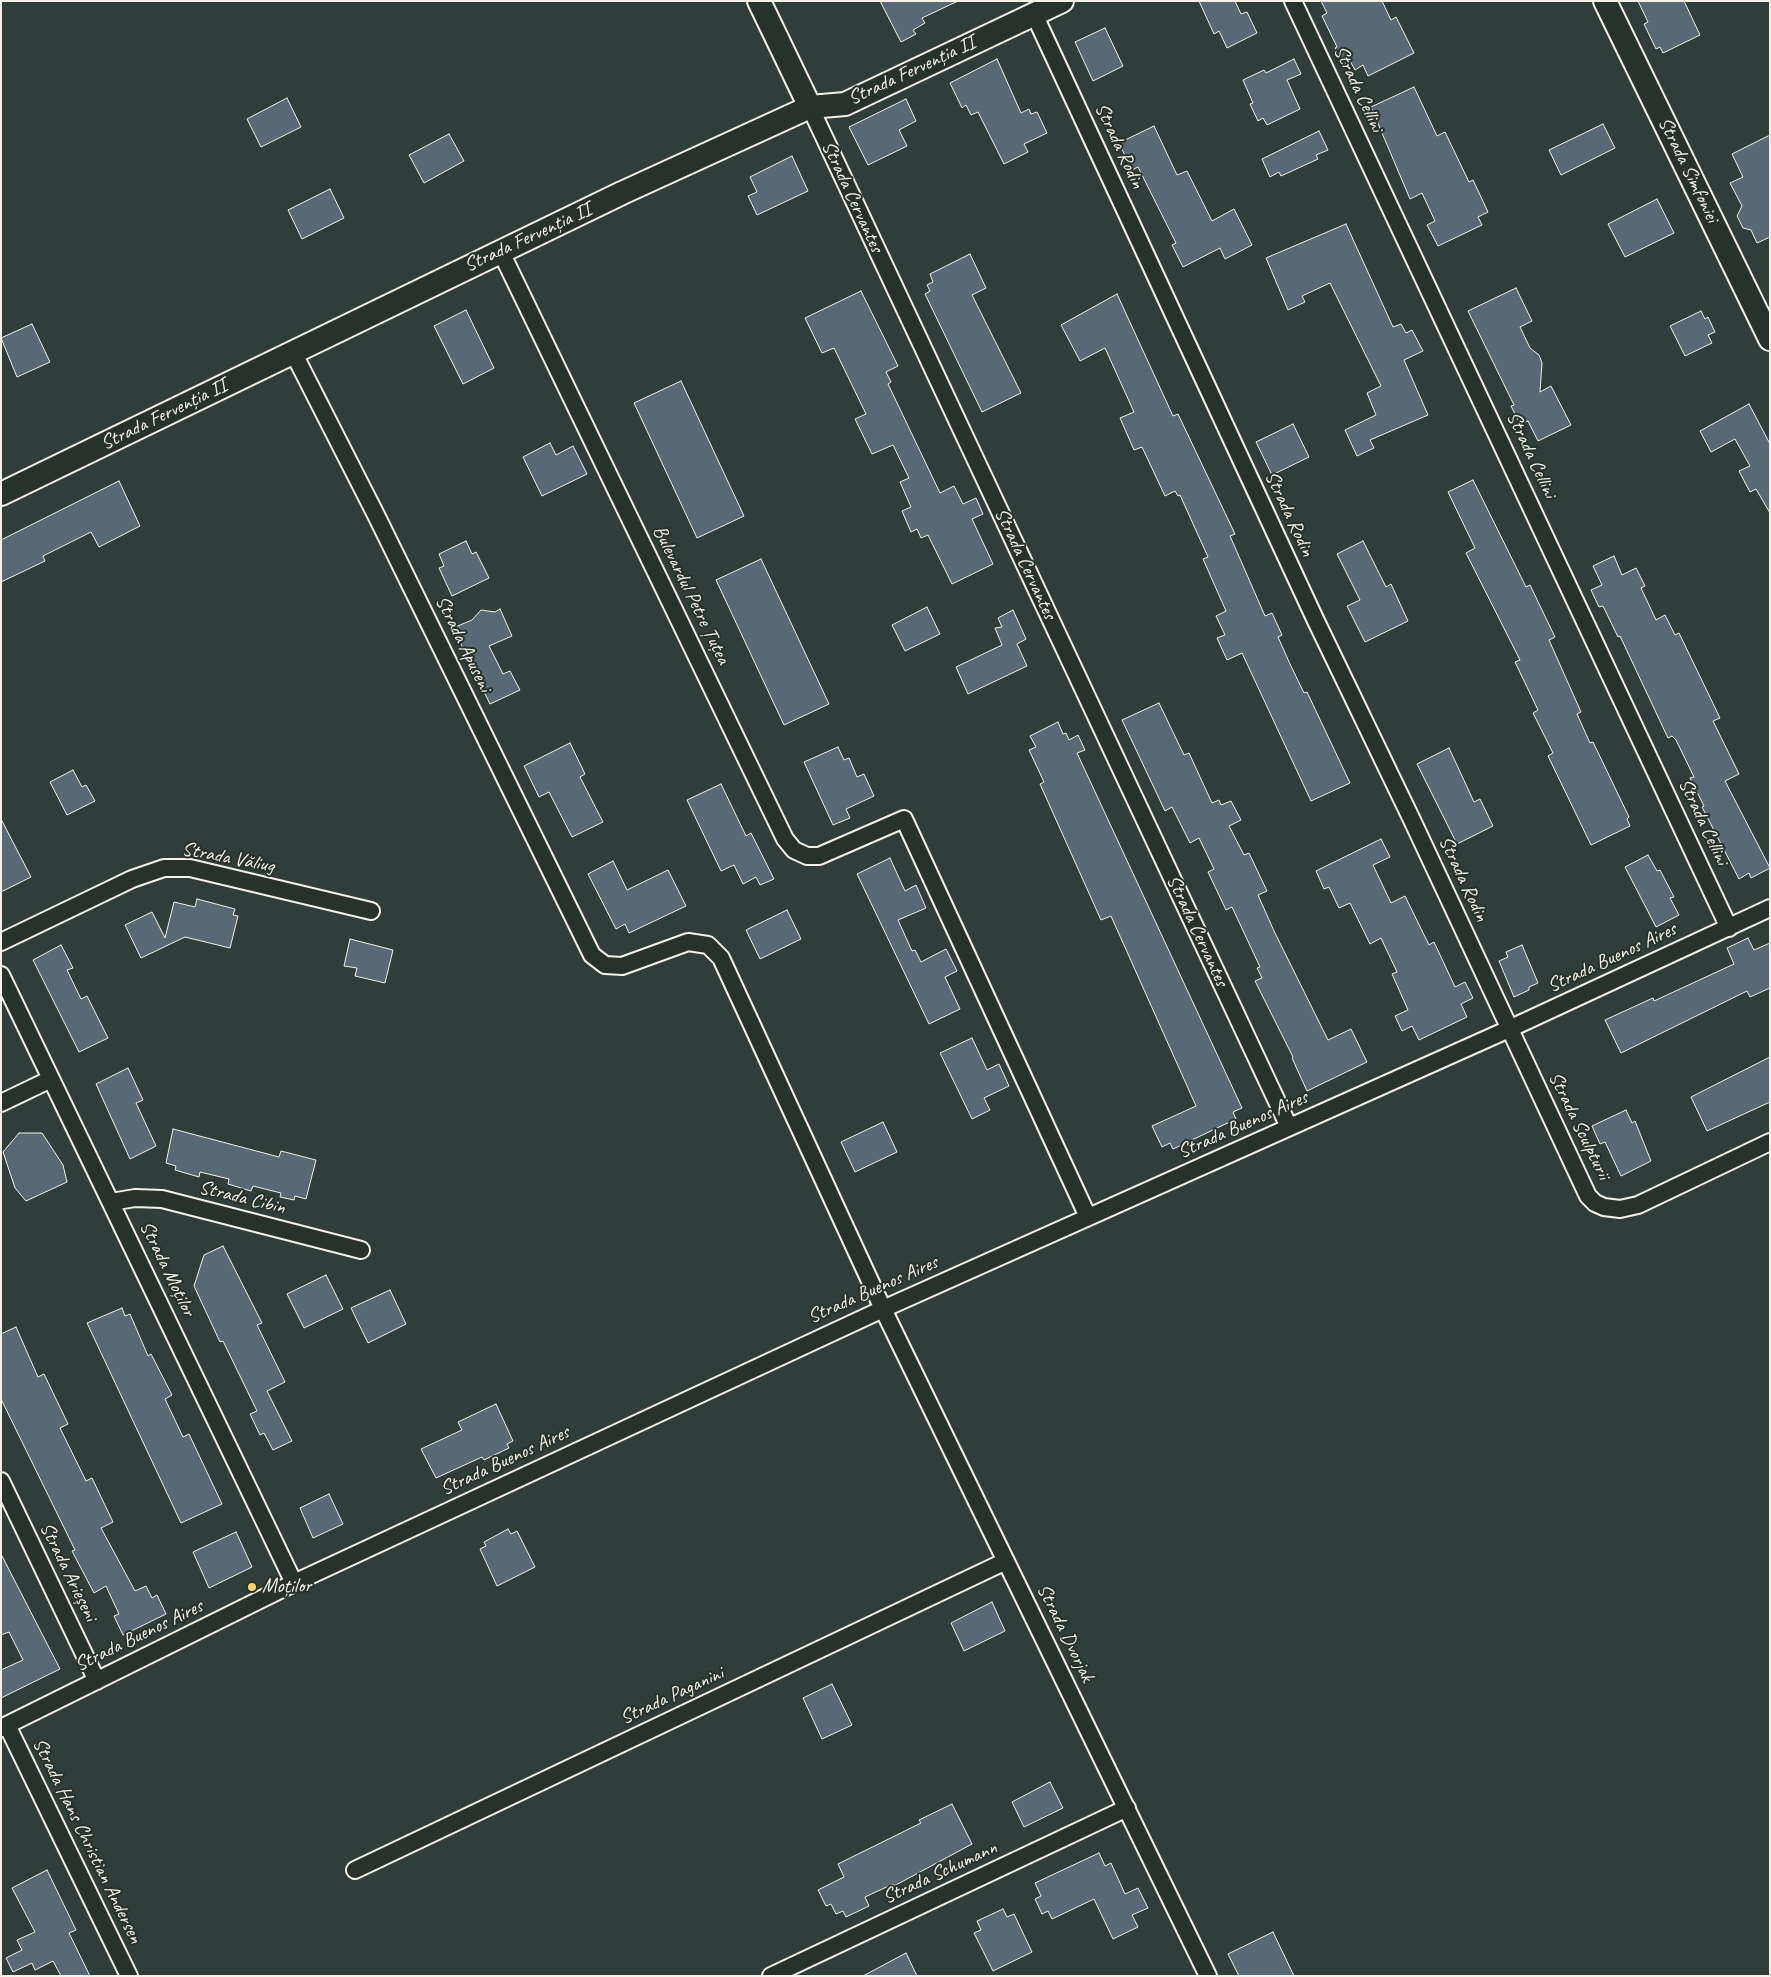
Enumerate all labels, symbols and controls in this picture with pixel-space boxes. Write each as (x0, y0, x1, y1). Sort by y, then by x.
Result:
street label: Strada Fervenția II (845, 31, 979, 111)
street label: Strada Cellini (1328, 42, 1388, 136)
street label: Strada Rodin (1089, 99, 1149, 193)
street label: Strada Simfoniei (1652, 113, 1724, 227)
street label: Strada Cervantes (816, 137, 888, 257)
street label: Strada Fervenția II (461, 198, 595, 278)
street label: Strada Fervenția II (97, 374, 231, 456)
street label: Strada Cellini (1501, 408, 1561, 502)
street label: Strada Rodin (1259, 467, 1319, 561)
street label: Strada Cervantes (989, 504, 1061, 624)
street label: Bulevardul Petre Țuțea (647, 522, 735, 668)
street label: Strada Apuseni (429, 592, 497, 696)
street label: Strada Cellini (1673, 775, 1733, 869)
street label: Strada Rodin (1433, 832, 1493, 926)
street label: Strada Văliug (180, 837, 276, 879)
street label: Strada Cervantes (1161, 871, 1233, 991)
street label: Strada Buenos Aires (1544, 918, 1680, 998)
street label: Strada Sculpturii (1543, 1068, 1615, 1184)
street label: Strada Buenos Aires (1174, 1086, 1312, 1164)
street label: Strada Cibin (196, 1176, 288, 1220)
street label: Strada Moților (134, 1218, 200, 1320)
street label: Strada Buenos Aires (804, 1251, 942, 1329)
street label: Strada Buenos Aires (437, 1421, 573, 1501)
street label: Strada Arieșeni (34, 1519, 102, 1625)
place label: Moților (262, 1575, 311, 1599)
street label: Strada Dvorjak (1031, 1580, 1099, 1686)
marker: Moților (246, 1581, 258, 1593)
street label: Strada Buenos Aires (71, 1595, 207, 1677)
street label: Strada Paganini (617, 1662, 727, 1730)
street label: Strada Hans Christian Andersen (27, 1734, 147, 1948)
street label: Strada Schumann (879, 1836, 1001, 1910)

